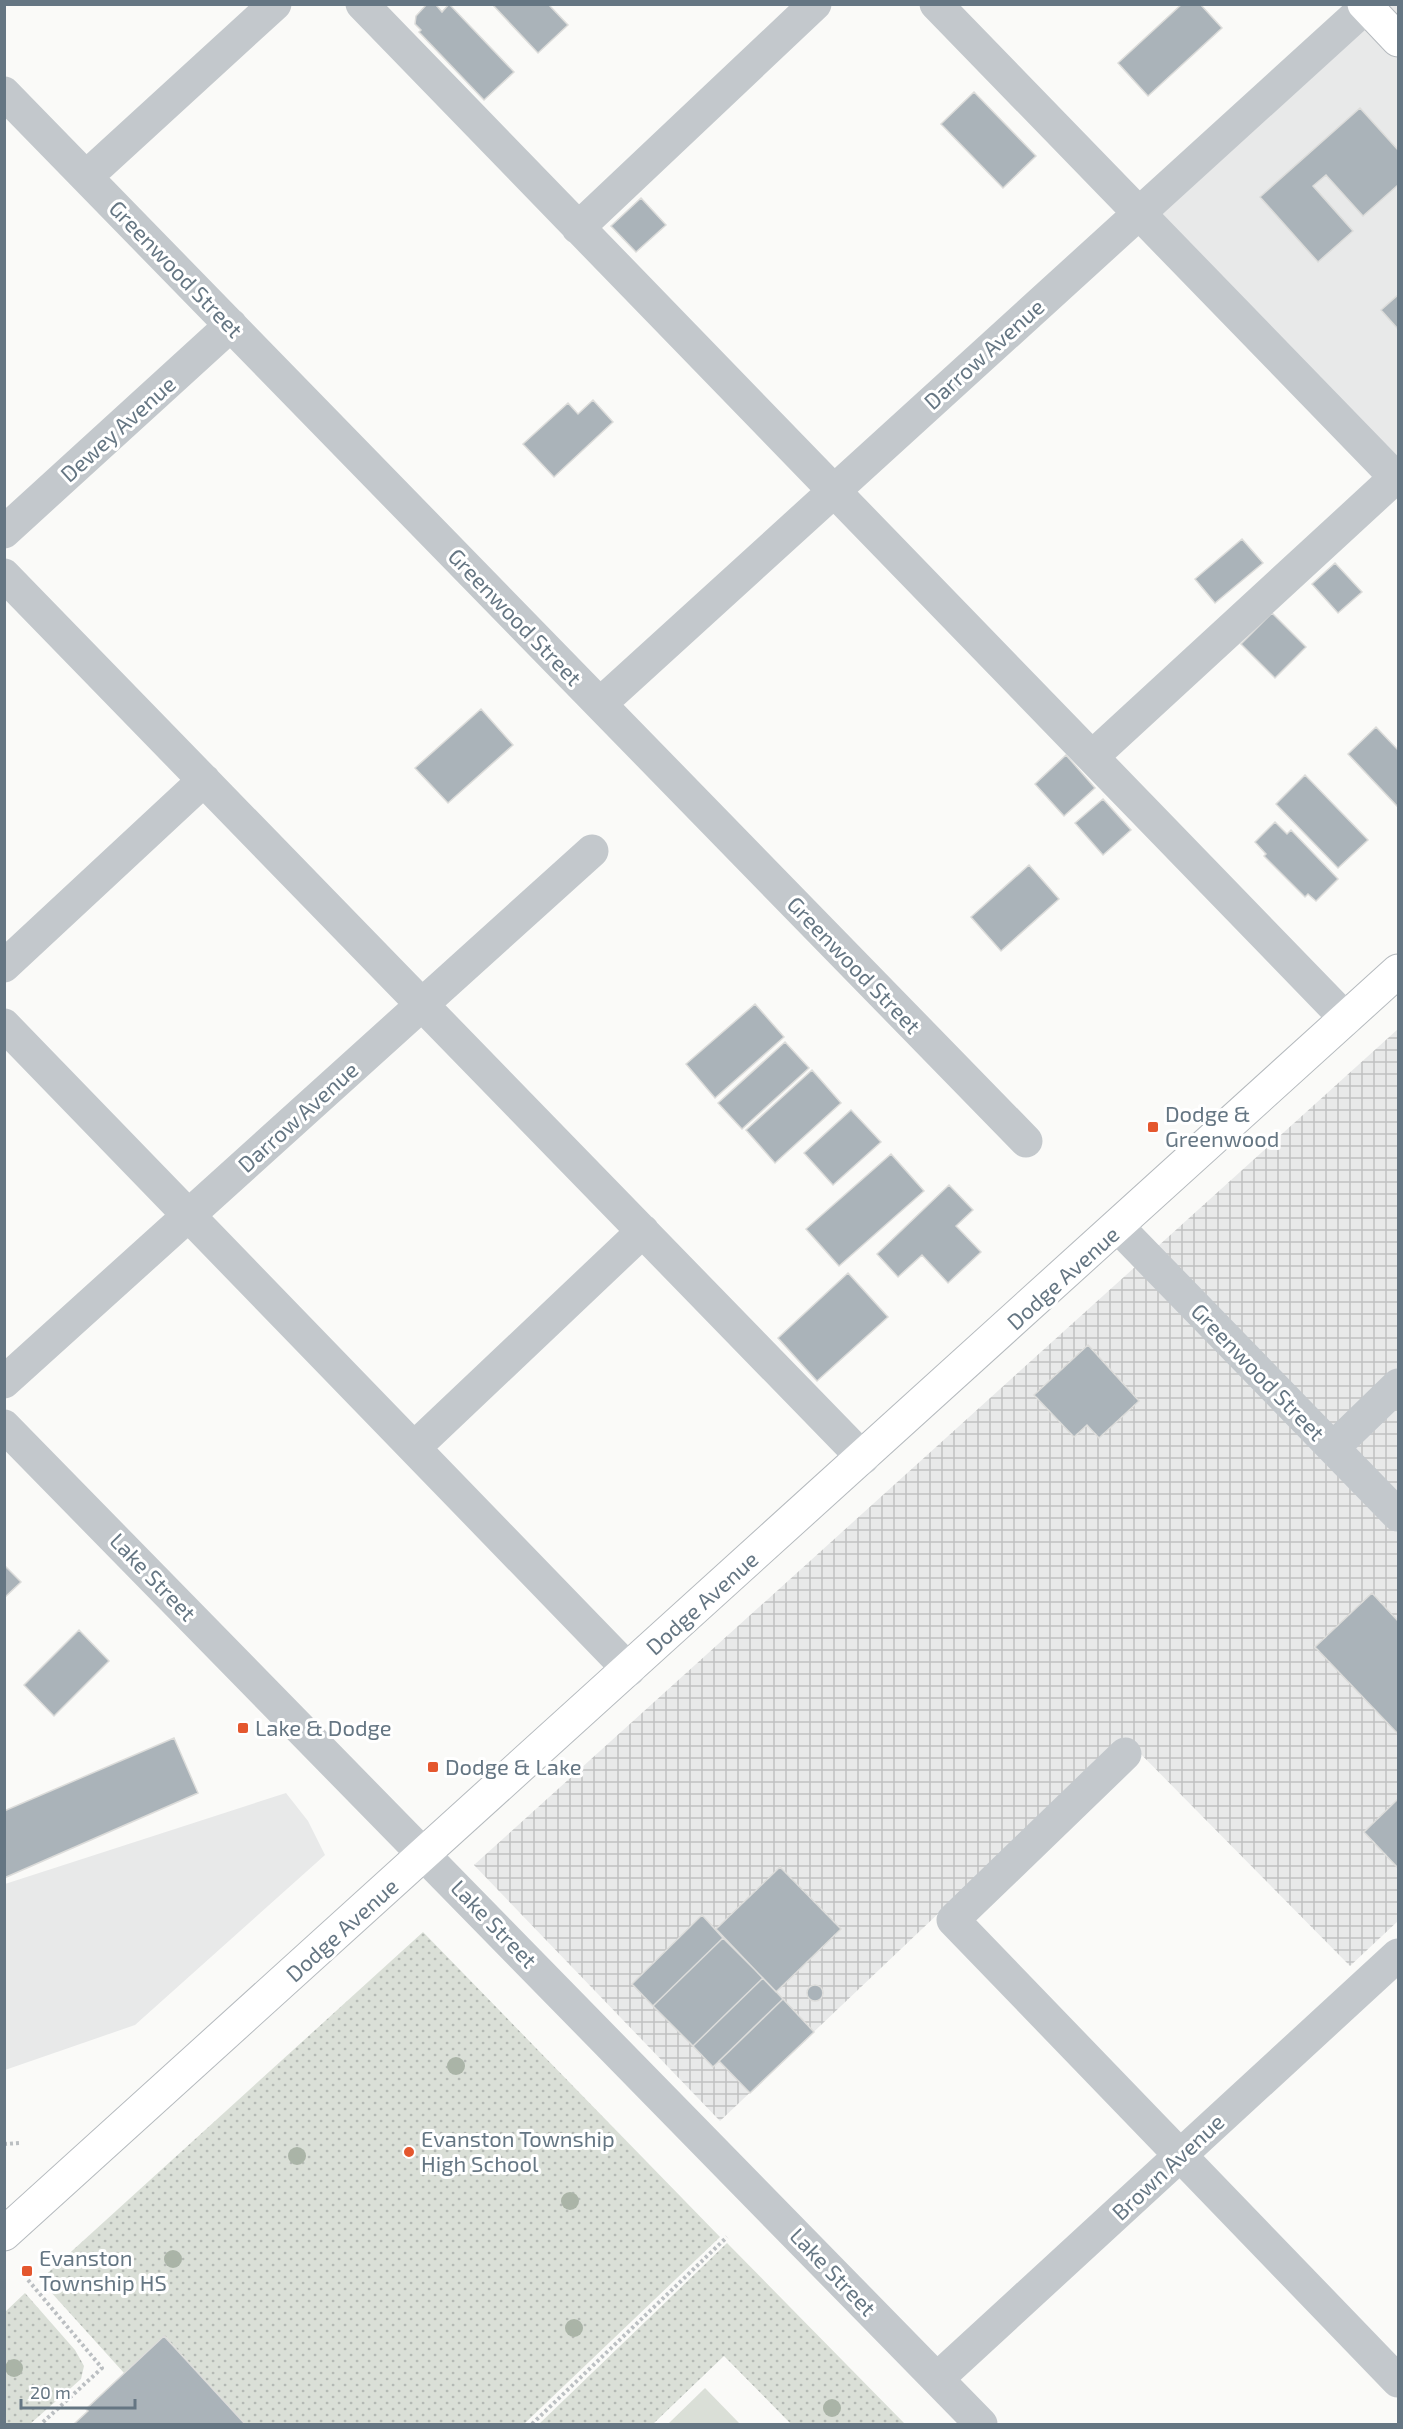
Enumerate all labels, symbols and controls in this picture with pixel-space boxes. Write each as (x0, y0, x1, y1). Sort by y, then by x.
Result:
street label: Greenwood Street (105, 194, 249, 342)
street label: Darrow Avenue (918, 293, 1049, 414)
street label: Dewey Avenue (55, 370, 180, 487)
street label: Greenwood Street (444, 542, 588, 690)
street label: Greenwood Street (783, 890, 927, 1038)
street label: Darrow Avenue (232, 1056, 363, 1177)
place label: Dodge & Greenwood (1165, 1100, 1279, 1151)
marker: Dodge & Greenwood (1146, 1120, 1160, 1134)
street label: Dodge Avenue (1001, 1220, 1124, 1334)
street label: Greenwood Street (1187, 1297, 1331, 1445)
street label: Lake Street (105, 1527, 202, 1626)
street label: Dodge Avenue (640, 1545, 763, 1659)
place label: Lake & Dodge (255, 1714, 392, 1740)
marker: Lake & Dodge (236, 1721, 250, 1735)
place label: Dodge & Lake (445, 1753, 582, 1779)
marker: Dodge & Lake (426, 1760, 440, 1774)
street label: Dodge Avenue (280, 1872, 403, 1986)
street label: Lake Street (446, 1874, 543, 1973)
street label: Brown Avenue (1106, 2108, 1229, 2225)
place label: Evanston Township High School (421, 2125, 615, 2176)
marker: Evanston Township High School (402, 2145, 416, 2159)
street label: Lake Street (785, 2222, 882, 2321)
place label: Evanston Township HS (39, 2244, 167, 2295)
marker: Evanston Township HS (20, 2264, 34, 2278)
scale bar (21, 2372, 135, 2410)
text: 20 m (30, 2381, 71, 2403)

